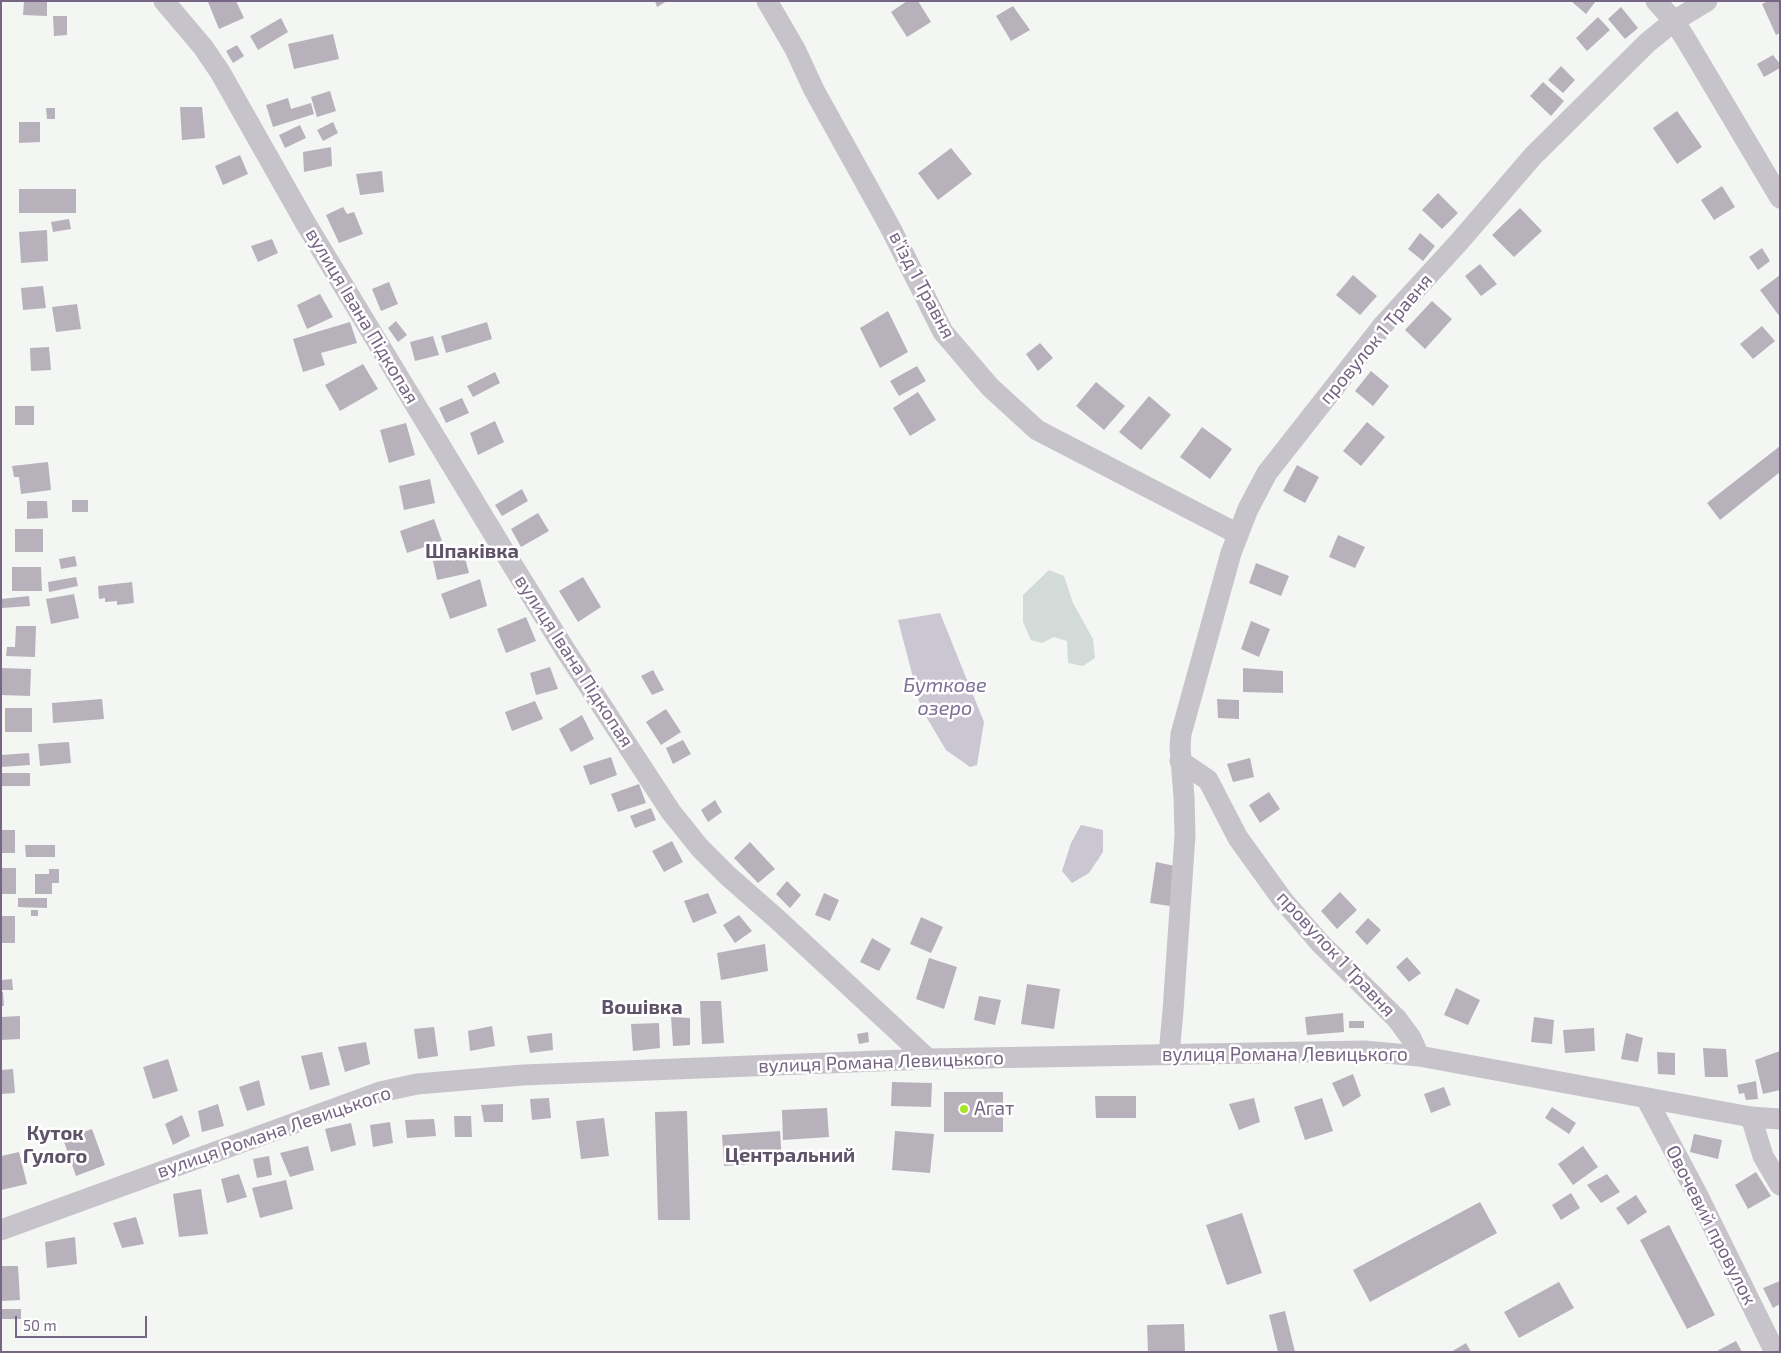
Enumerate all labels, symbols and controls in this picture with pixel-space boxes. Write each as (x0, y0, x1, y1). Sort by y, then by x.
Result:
street label: вулиця Івана Підкопая (301, 224, 423, 408)
street label: в’їзд 1 Травня (884, 227, 960, 343)
street label: провулок 1 Травня (1315, 269, 1437, 409)
district label: Шпаківка (425, 539, 519, 563)
street label: вулиця Івана Підкопая (510, 571, 638, 751)
water label: Буткове озеро (903, 673, 987, 720)
street label: провулок 1 Травня (1272, 886, 1400, 1022)
district label: Вошівка (601, 995, 683, 1019)
street label: вулиця Романа Левицького (1162, 1044, 1408, 1066)
street label: вулиця Романа Левицького (758, 1046, 1004, 1078)
street label: вулиця Романа Левицького (154, 1081, 394, 1183)
place label: Агат (974, 1098, 1014, 1120)
marker: Агат (958, 1103, 970, 1115)
district label: Куток Гулого (23, 1121, 87, 1168)
street label: Овочевий провулок (1661, 1141, 1761, 1309)
district label: Центральний (725, 1143, 855, 1167)
scale bar (18, 1306, 150, 1338)
text: 50 m (23, 1316, 57, 1334)

